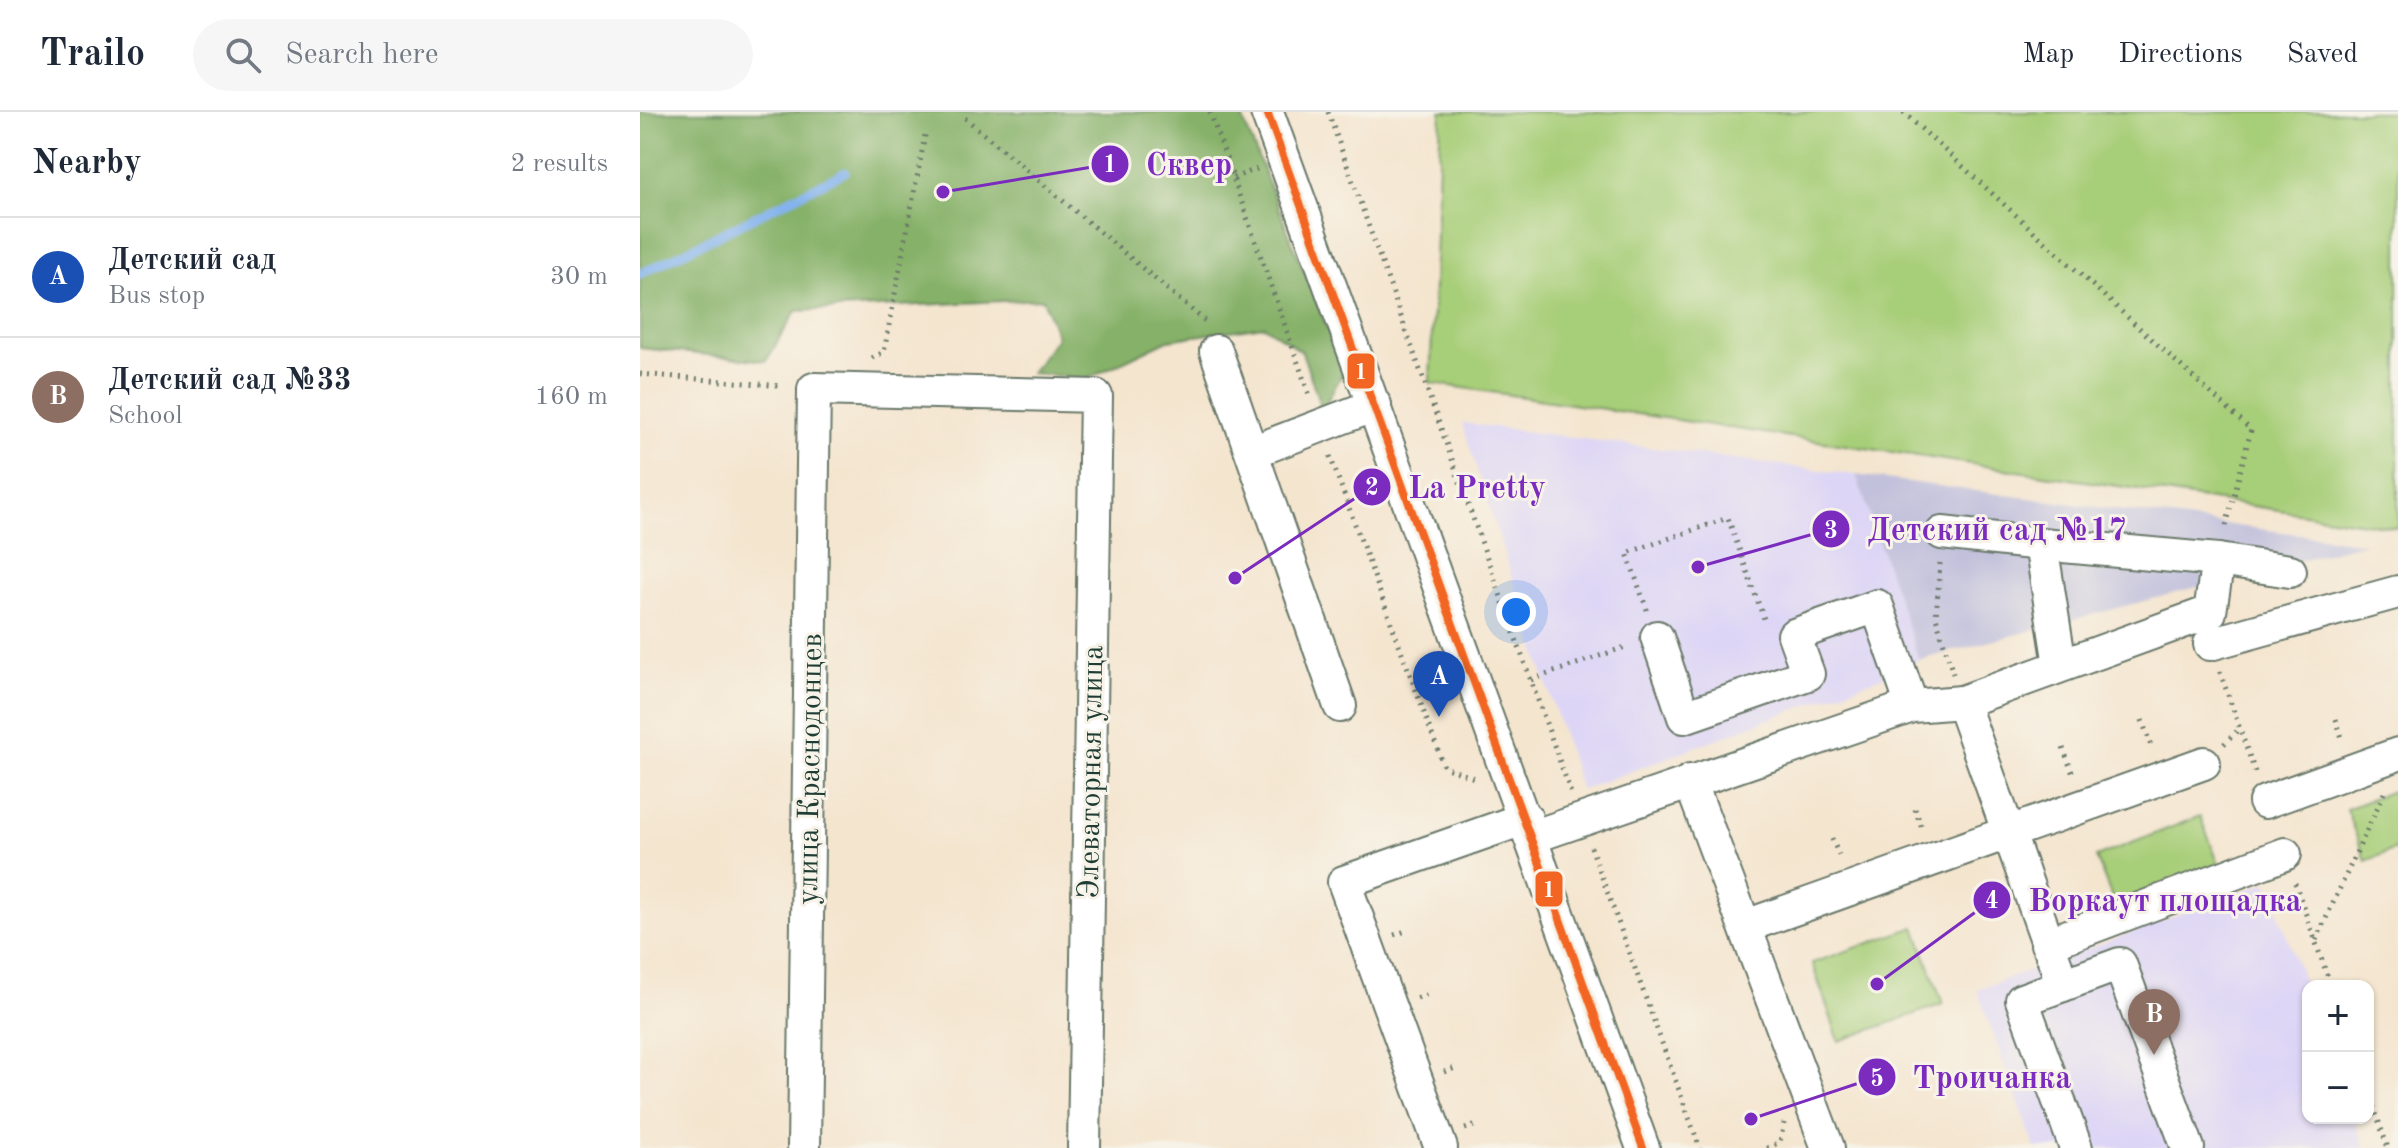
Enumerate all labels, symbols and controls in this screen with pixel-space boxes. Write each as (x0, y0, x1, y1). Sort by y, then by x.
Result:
search box (193, 19, 753, 91)
icon: search (221, 33, 265, 77)
text: Trailo (40, 36, 145, 74)
text: Search here (285, 40, 439, 70)
text: Map (2022, 41, 2074, 69)
text: Directions (2118, 41, 2243, 69)
text: Saved (2287, 41, 2358, 69)
callout: Сквер (1090, 136, 1248, 192)
text: Nearby (32, 147, 142, 181)
text: 2 results (510, 151, 608, 177)
text: Сквер (1146, 151, 1232, 183)
text: 1 (1103, 154, 1117, 178)
text: Детский сад (108, 246, 276, 276)
text: A (48, 264, 68, 290)
text: 30 m (550, 264, 608, 290)
text: Bus stop (108, 283, 205, 309)
line badge: 1 (1346, 352, 1376, 390)
text: 1 (1355, 362, 1367, 384)
text: Детский сад №33 (108, 366, 351, 396)
text: B (49, 384, 67, 410)
text: 160 m (535, 384, 608, 410)
text: School (108, 403, 182, 429)
callout: La Pretty (1352, 459, 1562, 515)
text: La Pretty (1408, 474, 1546, 506)
text: 2 (1365, 477, 1379, 501)
callout: Детский сад №17 (1811, 501, 2143, 557)
text: Детский сад №17 (1867, 516, 2127, 548)
text: 3 (1824, 520, 1838, 544)
your location (1496, 592, 1536, 632)
street label: улица Краснодонцев (794, 633, 828, 905)
street label: Элеваторная улица (1075, 645, 1109, 899)
pin: A (1413, 651, 1465, 717)
line badge: 1 (1534, 870, 1564, 908)
callout: Воркаут площадка (1972, 872, 2318, 928)
text: 1 (1543, 880, 1555, 902)
text: Воркаут площадка (2028, 887, 2302, 919)
text: 4 (1985, 890, 1999, 914)
map controls (2302, 980, 2374, 1124)
button: + (2302, 980, 2374, 1052)
pin: B (2128, 989, 2180, 1055)
callout: Троичанка (1857, 1049, 2088, 1105)
button: − (2302, 1052, 2374, 1124)
text: Троичанка (1913, 1064, 2071, 1096)
text: 5 (1870, 1067, 1884, 1092)

